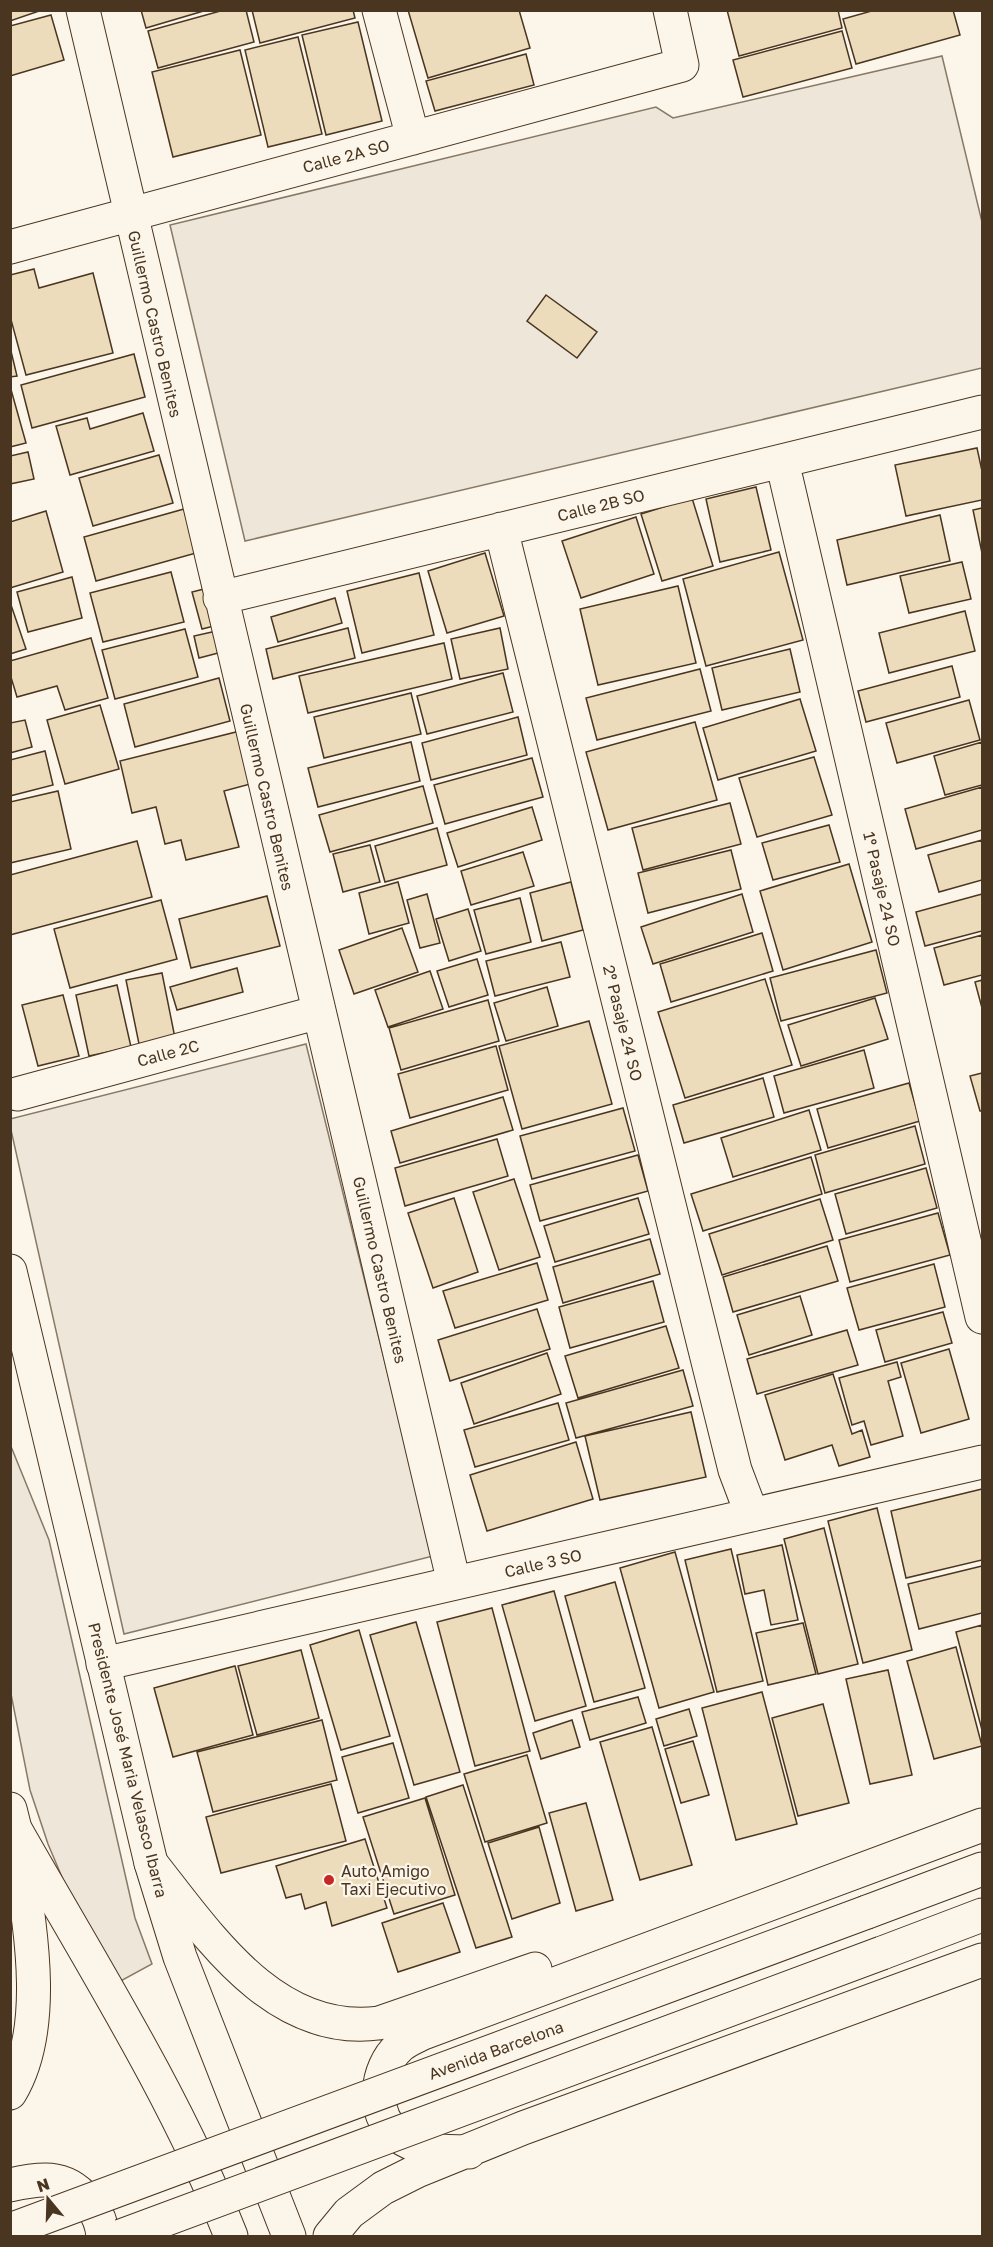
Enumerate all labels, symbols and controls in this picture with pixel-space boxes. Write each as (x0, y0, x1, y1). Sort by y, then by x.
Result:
street label: Calle 2A SO (300, 135, 392, 177)
street label: Guillermo Castro Benites (124, 229, 186, 419)
street label: Calle 2B SO (555, 484, 647, 526)
street label: Guillermo Castro Benites (236, 702, 298, 892)
street label: 1º Pasaje 24 SO (859, 830, 905, 948)
street label: 2º Pasaje 24 SO (599, 963, 647, 1083)
street label: Calle 2C (135, 1035, 201, 1071)
street label: Guillermo Castro Benites (349, 1175, 411, 1365)
street label: Calle 3 SO (502, 1544, 584, 1582)
street label: Presidente José Maria Velasco Ibarra (84, 1620, 172, 1900)
place label: Auto Amigo Taxi Ejecutivo (341, 1861, 446, 1899)
marker: Auto Amigo Taxi Ejecutivo (322, 1873, 336, 1887)
street label: Avenida Barcelona (426, 2016, 566, 2084)
north arrow (18, 2169, 78, 2229)
text: N (34, 2173, 52, 2196)

